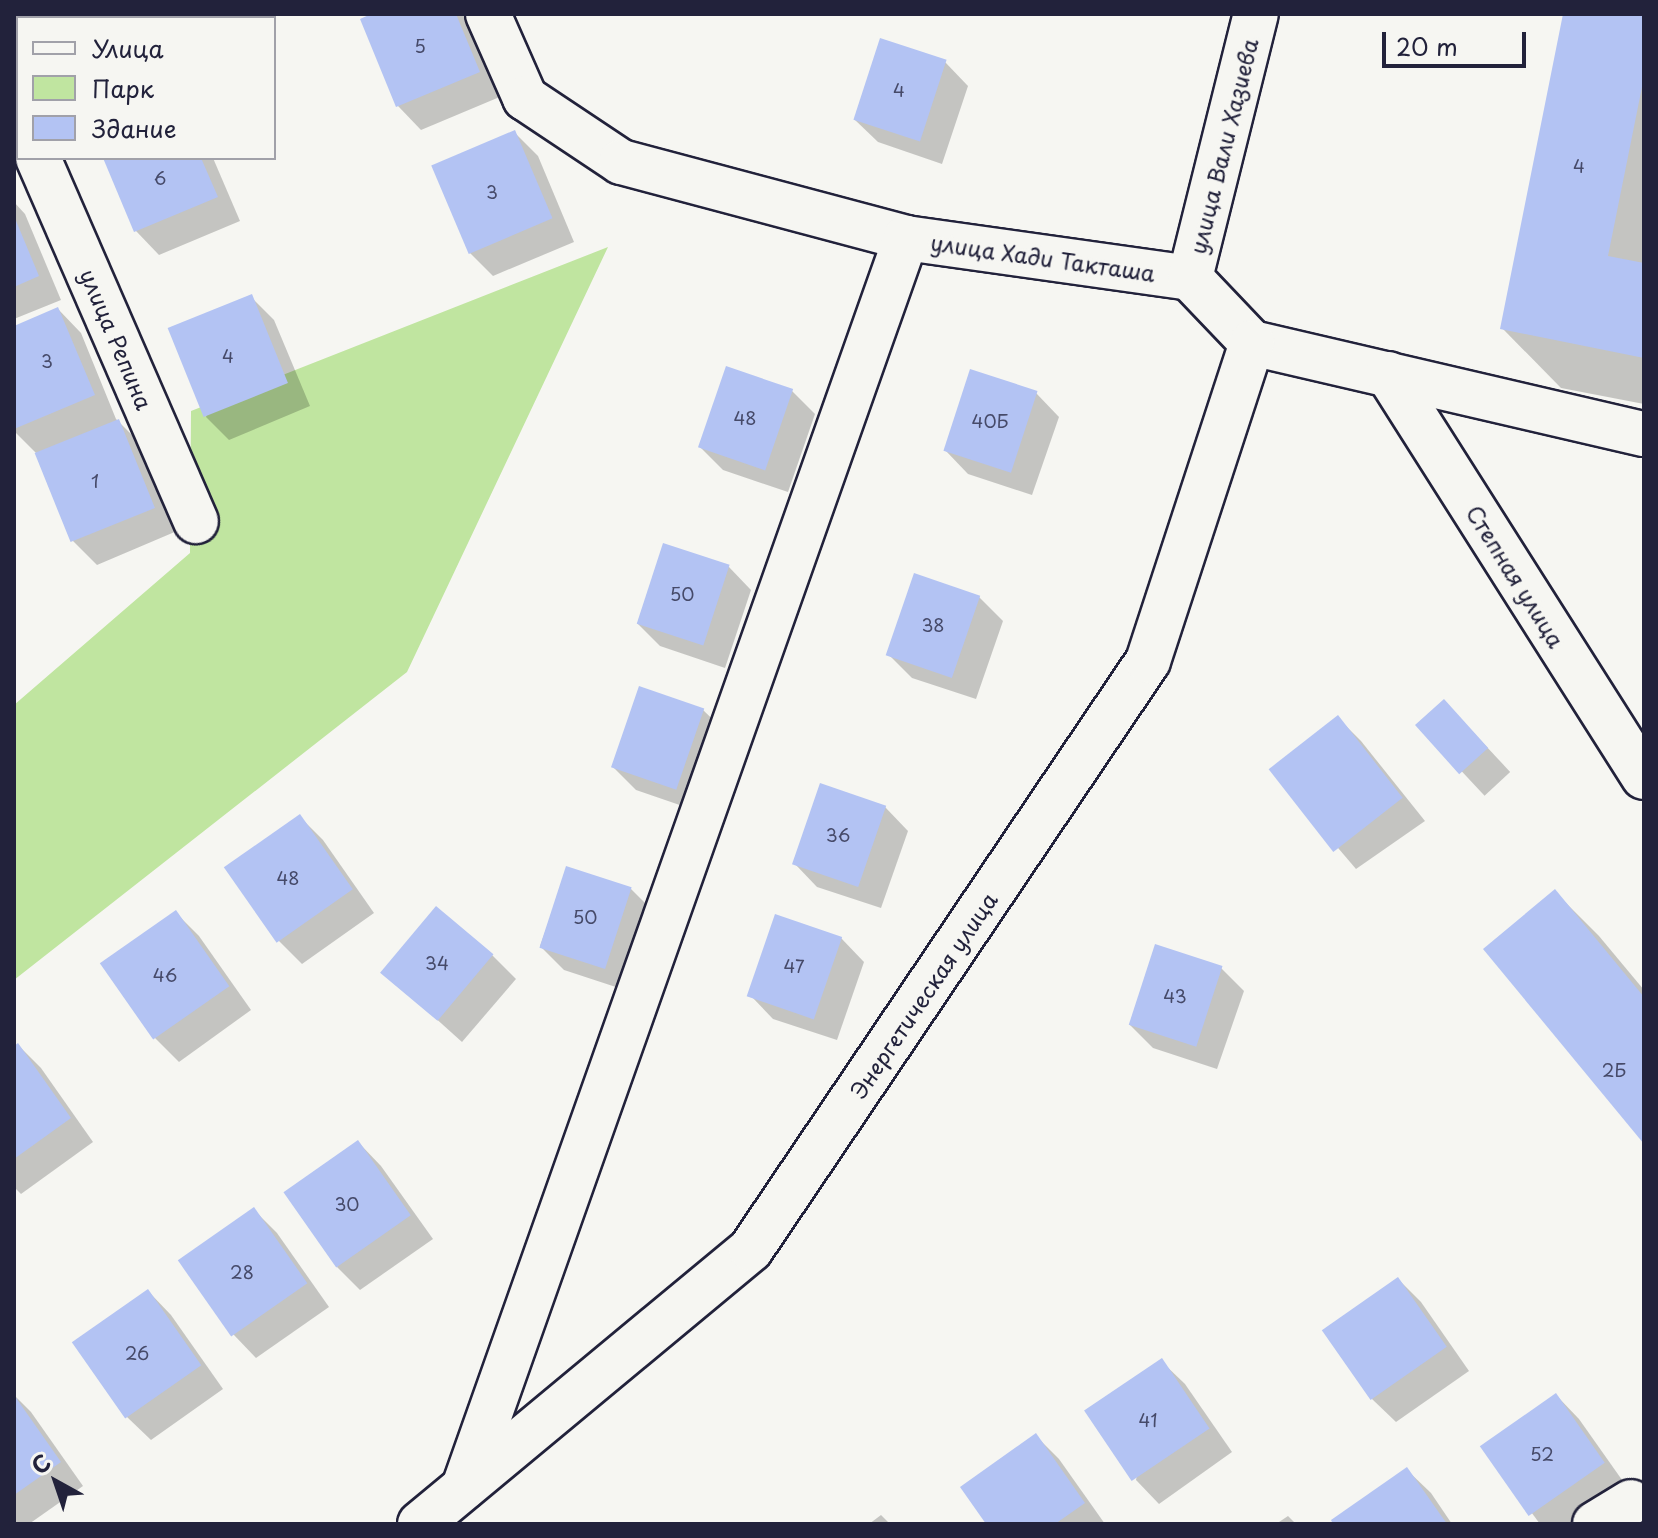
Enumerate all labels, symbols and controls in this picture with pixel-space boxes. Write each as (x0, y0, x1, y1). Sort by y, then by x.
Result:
legend (16, 16, 276, 160)
scale bar (1386, 16, 1530, 66)
text: 20 m (1396, 28, 1458, 64)
text: Улица (92, 30, 164, 66)
house number: 5 (414, 35, 426, 57)
street label: улица Вали Хазиева (1183, 35, 1263, 257)
text: Парк (92, 70, 154, 106)
house number: 4 (893, 79, 905, 101)
text: Здание (92, 110, 177, 146)
house number: 4 (1573, 155, 1585, 177)
house number: 6 (154, 167, 166, 189)
house number: 3 (486, 181, 498, 203)
street label: улица Хади Такташа (928, 228, 1158, 286)
street label: улица Репина (75, 264, 159, 414)
house number: 4 (222, 345, 234, 367)
house number: 3 (41, 350, 53, 372)
house number: 48 (733, 407, 757, 429)
house number: 40Б (972, 410, 1008, 432)
house number: 1 (91, 470, 99, 492)
street label: Степная улица (1461, 500, 1571, 652)
house number: 50 (670, 583, 694, 605)
house number: 38 (921, 614, 945, 636)
house number: 36 (826, 824, 850, 846)
house number: 48 (276, 867, 300, 889)
street label: Энергетическая улица (844, 886, 1002, 1104)
house number: 50 (573, 906, 597, 928)
house number: 34 (425, 952, 449, 974)
house number: 47 (783, 955, 805, 977)
house number: 46 (153, 964, 177, 986)
house number: 43 (1163, 985, 1187, 1007)
house number: 2Б (1602, 1059, 1626, 1081)
house number: 30 (334, 1193, 360, 1215)
house number: 28 (230, 1261, 254, 1283)
house number: 26 (125, 1342, 149, 1364)
house number: 41 (1139, 1409, 1157, 1431)
north arrow (16, 1442, 96, 1522)
house number: 52 (1530, 1443, 1554, 1465)
text: С (23, 1445, 57, 1481)

